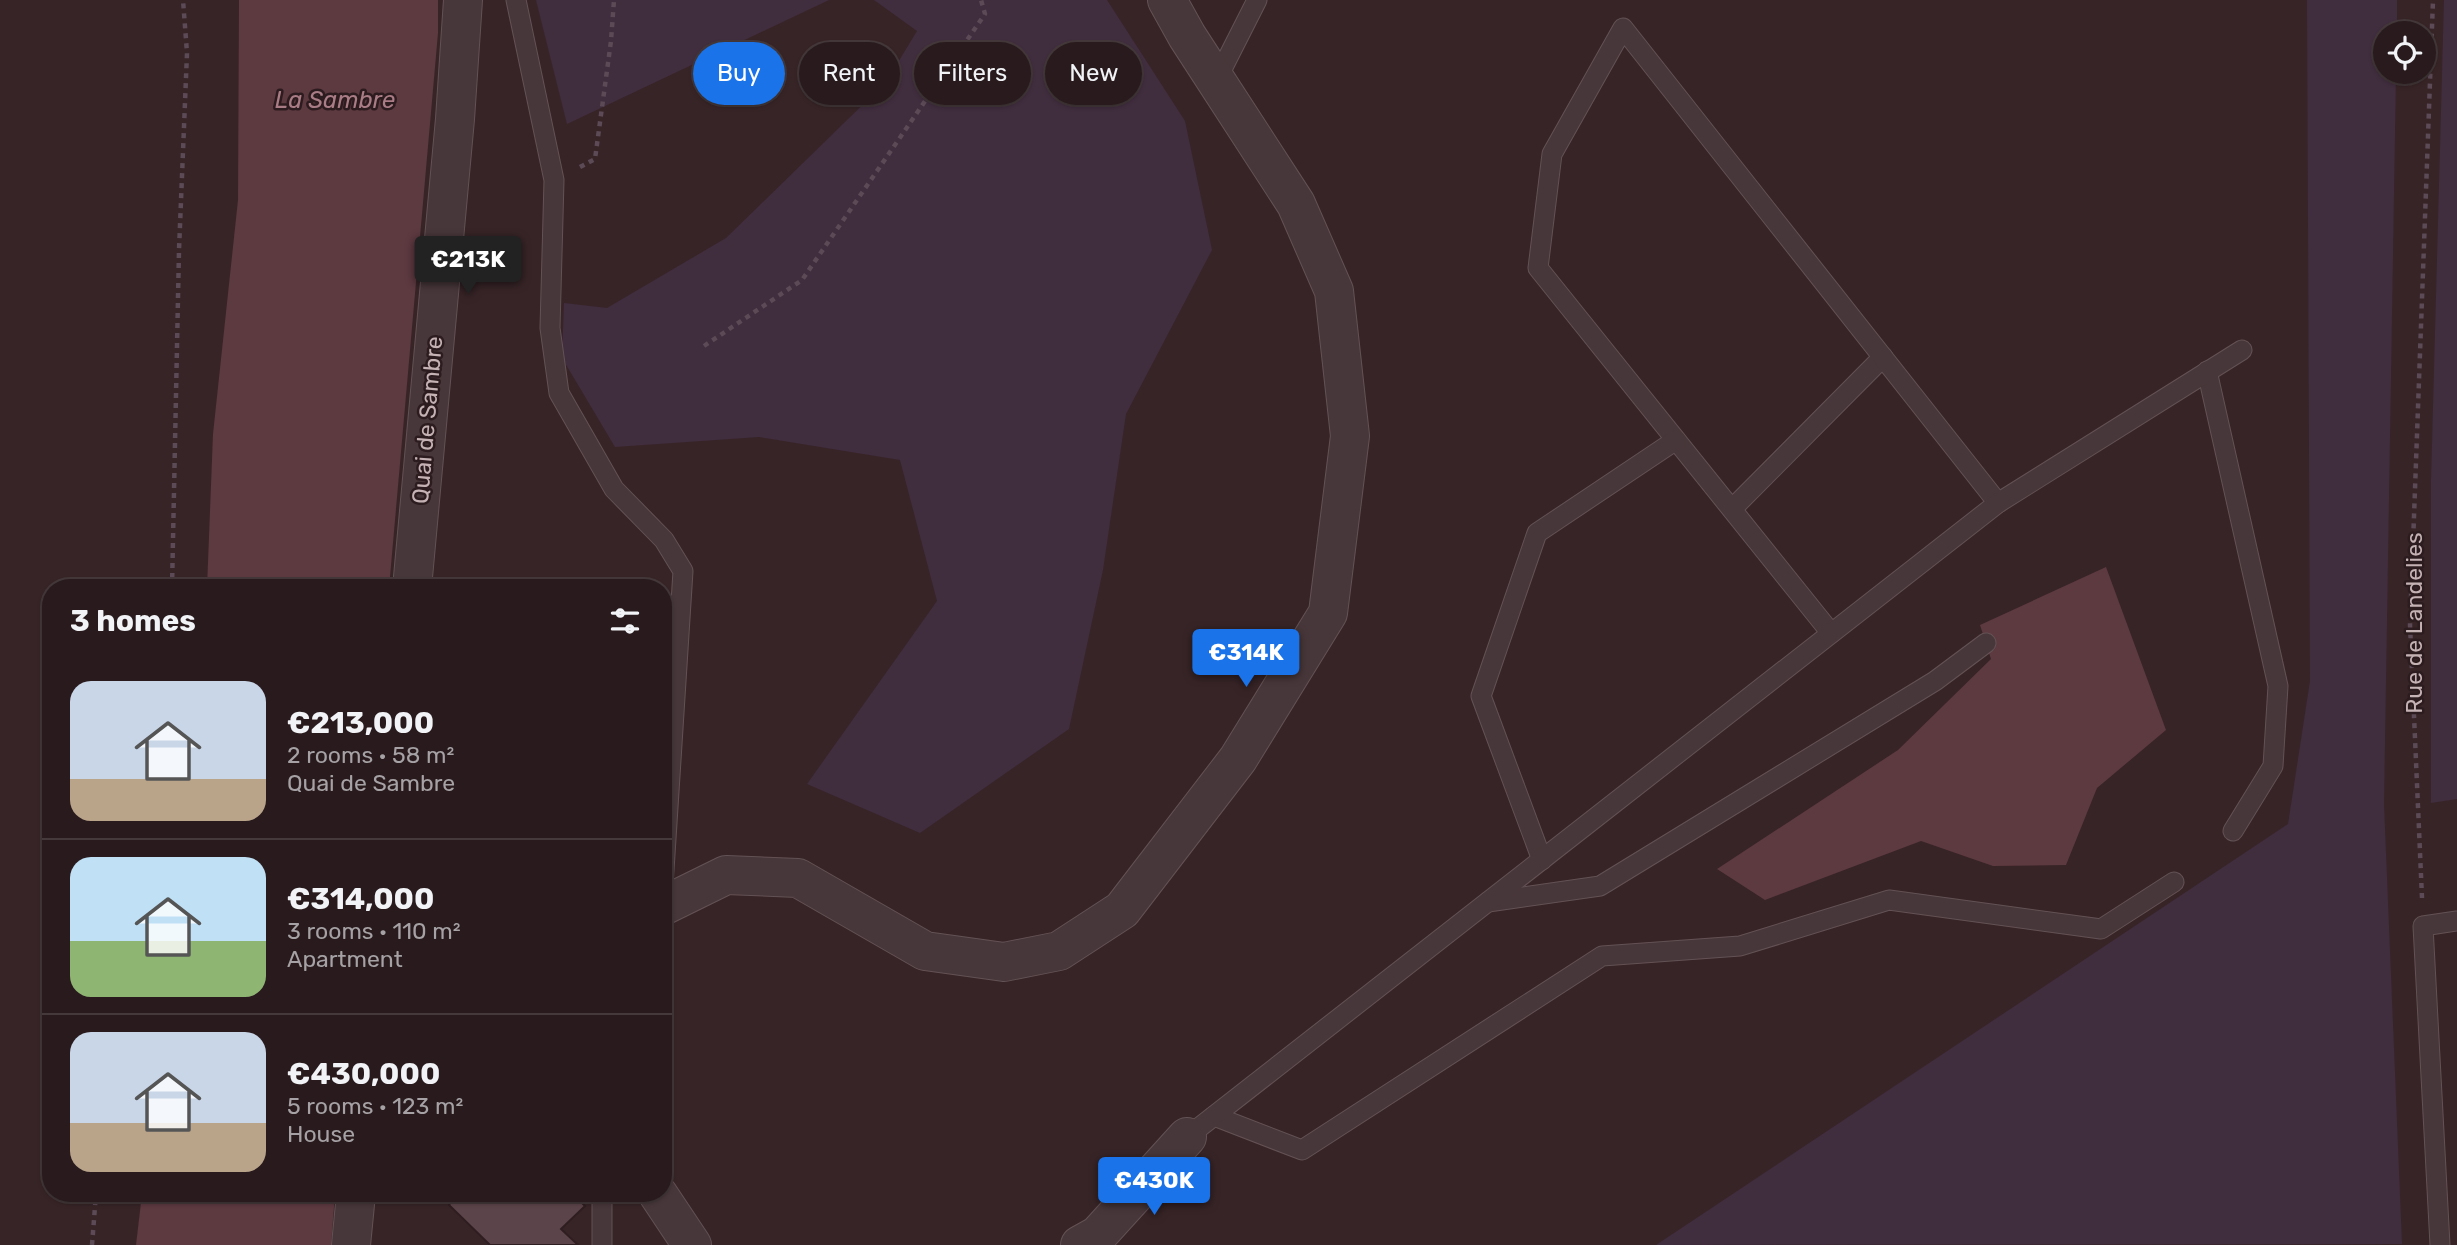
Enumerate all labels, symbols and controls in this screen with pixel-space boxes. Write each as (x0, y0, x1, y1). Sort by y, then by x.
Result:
map controls (2373, 21, 2436, 84)
button: locate (2373, 21, 2436, 84)
chip: Buy (693, 42, 785, 105)
chip: Rent (799, 42, 900, 105)
chip: Filters (914, 42, 1031, 105)
chip: New (1045, 42, 1142, 105)
water label: La Sambre (275, 86, 395, 114)
pin: €213K (419, 236, 517, 296)
text: €213K (431, 245, 505, 273)
street label: Quai de Sambre (406, 335, 448, 505)
street label: Rue de Landelies (2400, 532, 2428, 714)
icon: filters (606, 602, 644, 640)
text: 3 homes (70, 603, 196, 639)
pin: €314K (1197, 630, 1295, 689)
text: €314K (1208, 638, 1284, 666)
text: €213,000 (287, 705, 434, 741)
icon: home (126, 709, 210, 793)
text: 2 rooms · 58 m² (287, 741, 454, 769)
text: Quai de Sambre (287, 769, 455, 797)
text: €314,000 (287, 881, 434, 917)
icon: home (126, 885, 210, 969)
text: 3 rooms · 110 m² (287, 917, 461, 945)
text: Apartment (287, 945, 403, 973)
text: €430,000 (287, 1056, 440, 1092)
icon: home (126, 1060, 210, 1144)
text: 5 rooms · 123 m² (287, 1092, 463, 1120)
text: House (287, 1120, 355, 1148)
pin: €430K (1105, 1158, 1203, 1217)
text: €430K (1114, 1166, 1194, 1194)

